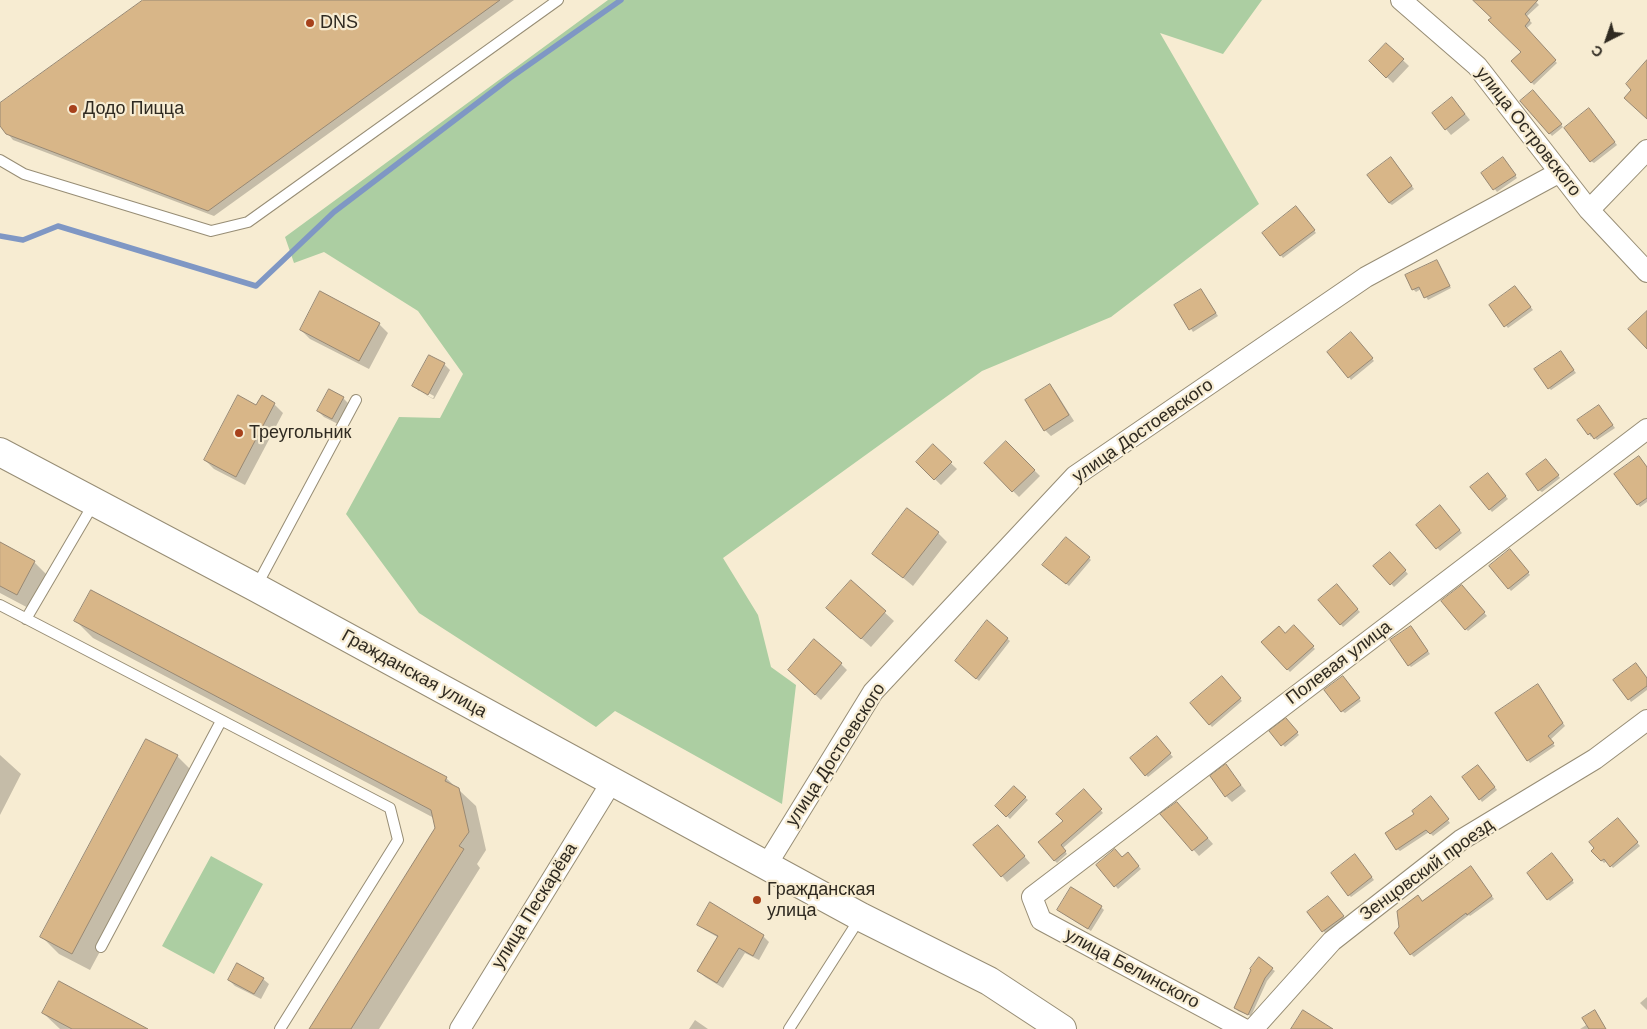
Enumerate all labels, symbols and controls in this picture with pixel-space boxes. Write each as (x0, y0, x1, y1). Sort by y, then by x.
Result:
place label: DNS (320, 12, 358, 34)
north arrow (1582, 15, 1632, 65)
marker: DNS (304, 17, 316, 29)
text: С (1588, 42, 1606, 61)
street label: улица Островского (1471, 63, 1585, 201)
place label: Додо Пицца (83, 98, 184, 120)
marker: Додо Пицца (67, 103, 79, 115)
street label: улица Достоевского (1069, 374, 1217, 488)
place label: Треугольник (249, 422, 351, 444)
marker: Треугольник (233, 427, 245, 439)
street label: Полевая улица (1282, 616, 1396, 710)
street label: Гражданская улица (338, 625, 490, 723)
street label: улица Достоевского (782, 679, 890, 831)
street label: Зенцовский проезд (1356, 814, 1498, 926)
street label: улица Пескарёва (488, 839, 582, 973)
place label: Гражданская улица (767, 879, 875, 922)
marker: Гражданская улица (751, 894, 763, 906)
street label: улица Белинского (1061, 924, 1203, 1014)

